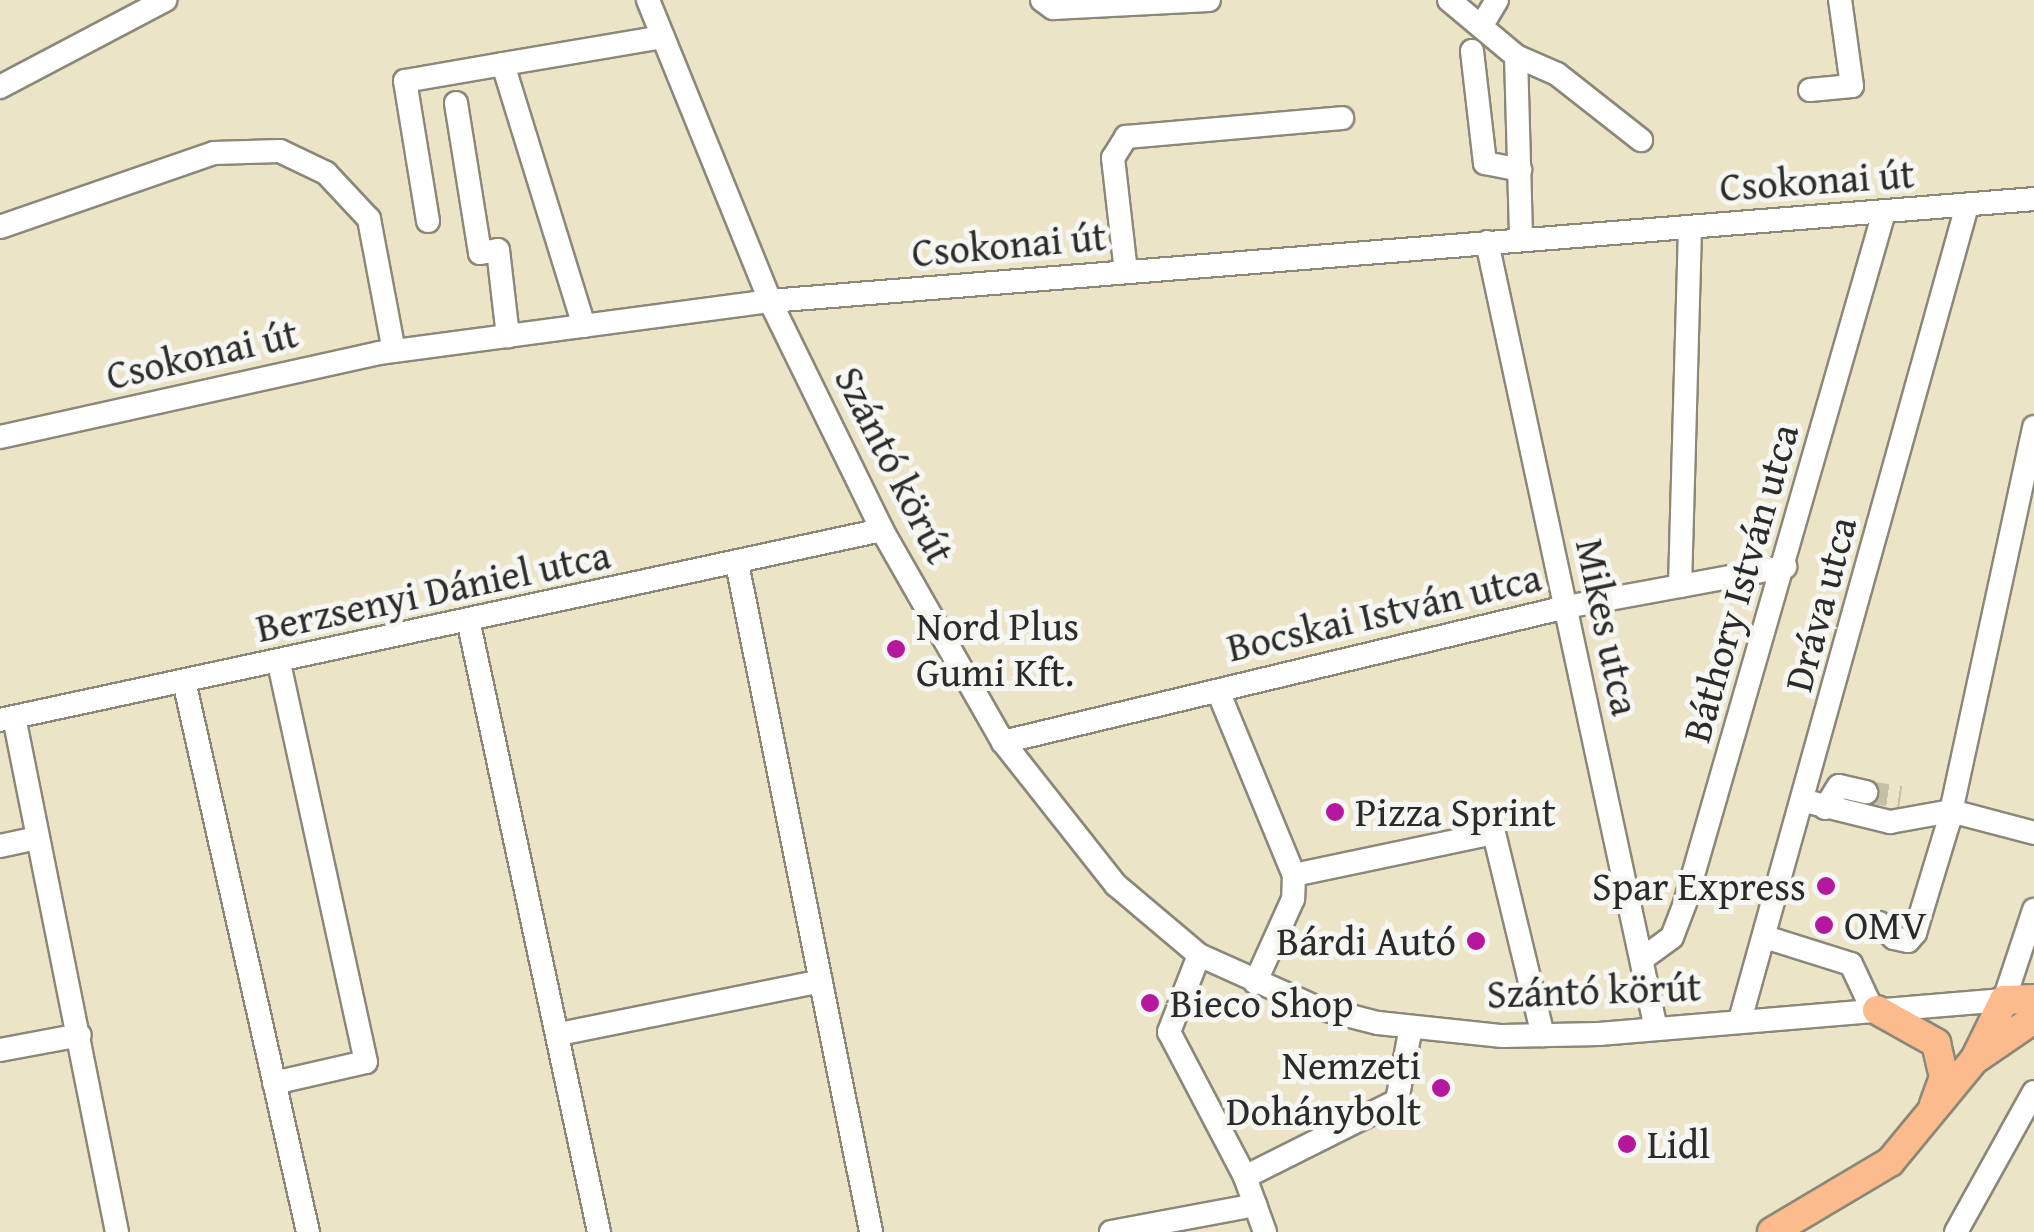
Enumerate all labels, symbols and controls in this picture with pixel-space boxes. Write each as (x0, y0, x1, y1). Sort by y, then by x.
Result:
street label: Csokonai út (1718, 149, 1916, 211)
street label: Csokonai út (910, 212, 1108, 276)
street label: Csokonai út (102, 309, 302, 399)
street label: Szántó körút (825, 358, 965, 572)
street label: Báthory István utca (1672, 418, 1808, 748)
street label: Dráva utca (1774, 511, 1866, 697)
street label: Berzsenyi Dániel utca (252, 530, 614, 652)
street label: Mikes utca (1566, 534, 1650, 720)
street label: Bocskai István utca (1222, 553, 1546, 671)
place label: Nord Plus Gumi Kft. (916, 602, 1079, 696)
marker: Nord Plus Gumi Kft. (885, 638, 907, 660)
place label: Pizza Sprint (1355, 788, 1556, 836)
marker: Pizza Sprint (1324, 801, 1346, 823)
place label: Spar Express (1592, 862, 1806, 910)
marker: Spar Express (1815, 875, 1837, 897)
place label: OMV (1844, 901, 1927, 949)
marker: OMV (1813, 914, 1835, 936)
place label: Bárdi Autó (1277, 917, 1456, 965)
marker: Bárdi Autó (1465, 930, 1487, 952)
street label: Szántó körút (1486, 962, 1702, 1018)
place label: Bieco Shop (1170, 979, 1354, 1027)
marker: Bieco Shop (1139, 992, 1161, 1014)
place label: Nemzeti Dohánybolt (1226, 1041, 1421, 1135)
marker: Nemzeti Dohánybolt (1430, 1077, 1452, 1099)
place label: Lidl (1647, 1120, 1710, 1168)
marker: Lidl (1616, 1133, 1638, 1155)

